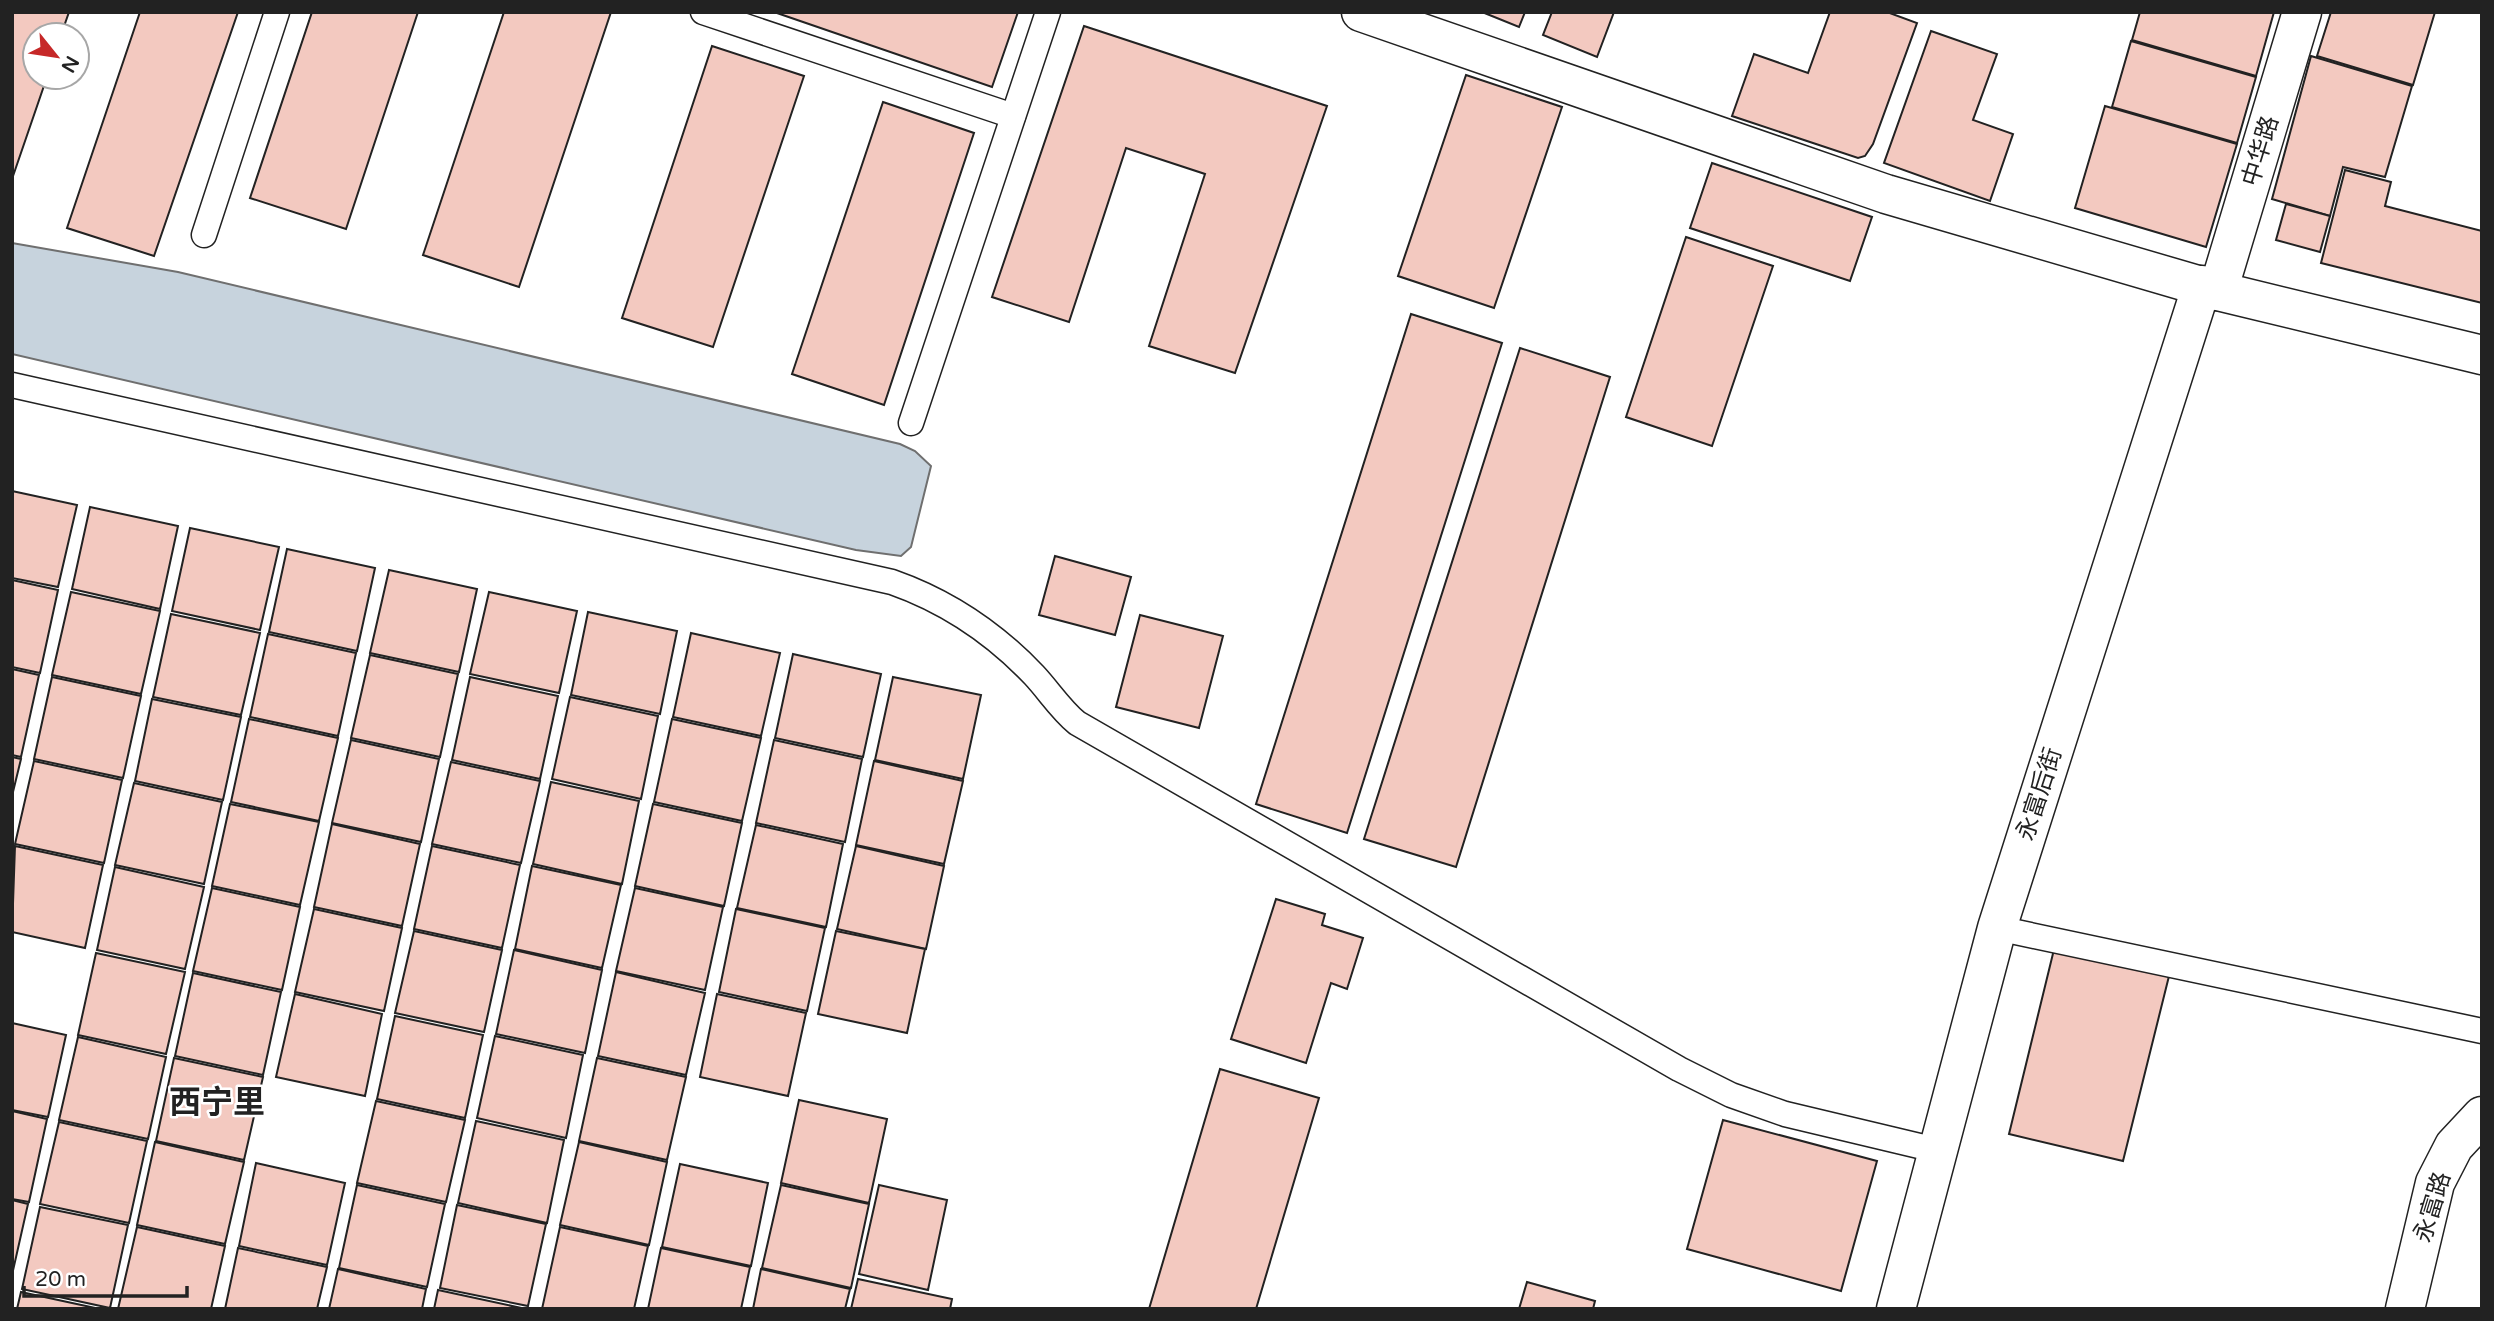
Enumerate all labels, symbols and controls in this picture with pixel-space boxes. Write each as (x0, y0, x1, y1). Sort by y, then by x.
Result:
north arrow (21, 21, 91, 91)
text: N (57, 52, 83, 76)
street label: 中华路 (2236, 112, 2285, 190)
street label: 永富后街 (2011, 744, 2068, 844)
district label: 西宁里 (169, 1084, 265, 1122)
street label: 永富路 (2408, 1168, 2457, 1246)
scale bar (24, 1254, 187, 1298)
text: 20 m (35, 1267, 86, 1292)

